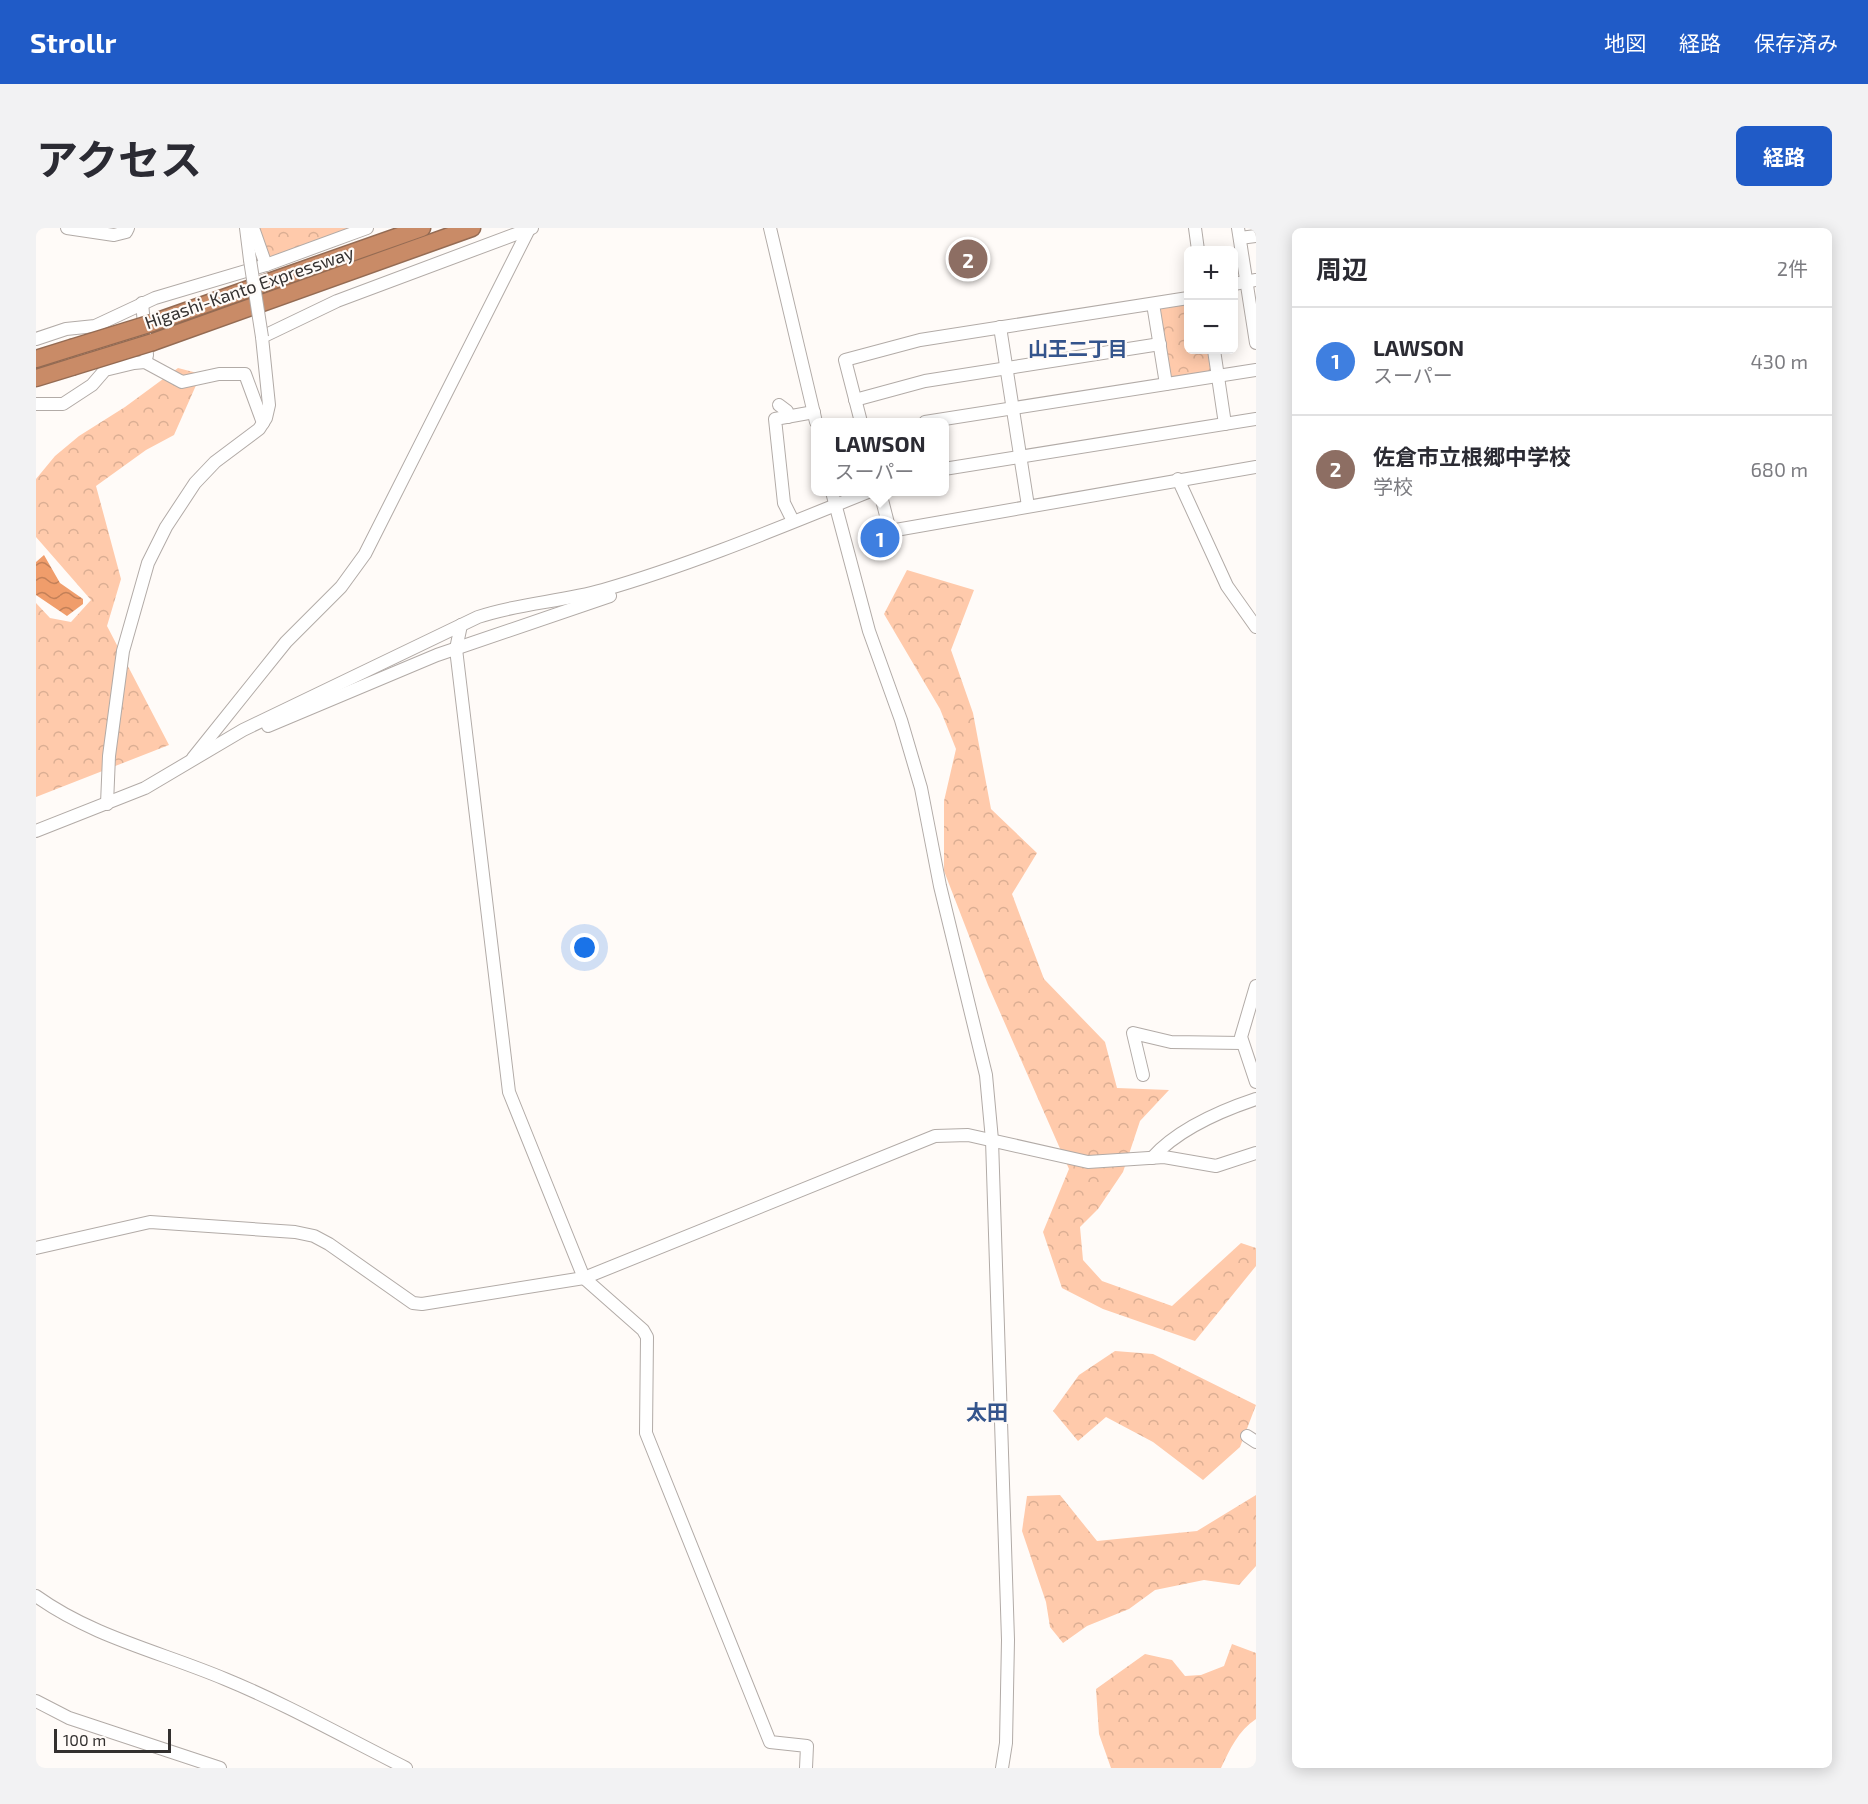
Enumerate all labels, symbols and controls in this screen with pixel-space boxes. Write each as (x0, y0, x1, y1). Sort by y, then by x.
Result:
text: Strollr (30, 25, 116, 59)
text: 地図 (1604, 30, 1646, 55)
text: 経路 (1679, 30, 1721, 55)
text: 保存済み (1754, 30, 1838, 55)
button: 経路 (1736, 126, 1832, 186)
text: アクセス (36, 133, 202, 183)
pin: 2 (948, 237, 988, 282)
street label: Higashi-Kanto Expressway (142, 241, 357, 333)
map controls (1184, 246, 1238, 354)
button: + (1184, 246, 1238, 300)
text: 周辺 (1316, 253, 1368, 284)
text: 2件 (1777, 256, 1808, 280)
button: − (1184, 300, 1238, 354)
text: LAWSON (1373, 334, 1464, 360)
district label: 山王二丁目 (1028, 336, 1128, 360)
text: 1 (1331, 349, 1340, 373)
text: 430 m (1751, 349, 1808, 373)
text: スーパー (1373, 363, 1453, 387)
popup (811, 418, 949, 496)
text: LAWSON (834, 430, 926, 456)
text: 佐倉市立根郷中学校 (1373, 443, 1571, 469)
text: 2 (1330, 457, 1341, 481)
text: 680 m (1750, 457, 1808, 481)
text: スーパー (834, 459, 914, 483)
text: 学校 (1373, 474, 1413, 498)
pin: 1 (860, 516, 900, 560)
your location (570, 933, 599, 962)
district label: 太田 (966, 1399, 1008, 1424)
scale bar (54, 1726, 171, 1754)
text: 100 m (63, 1730, 106, 1749)

